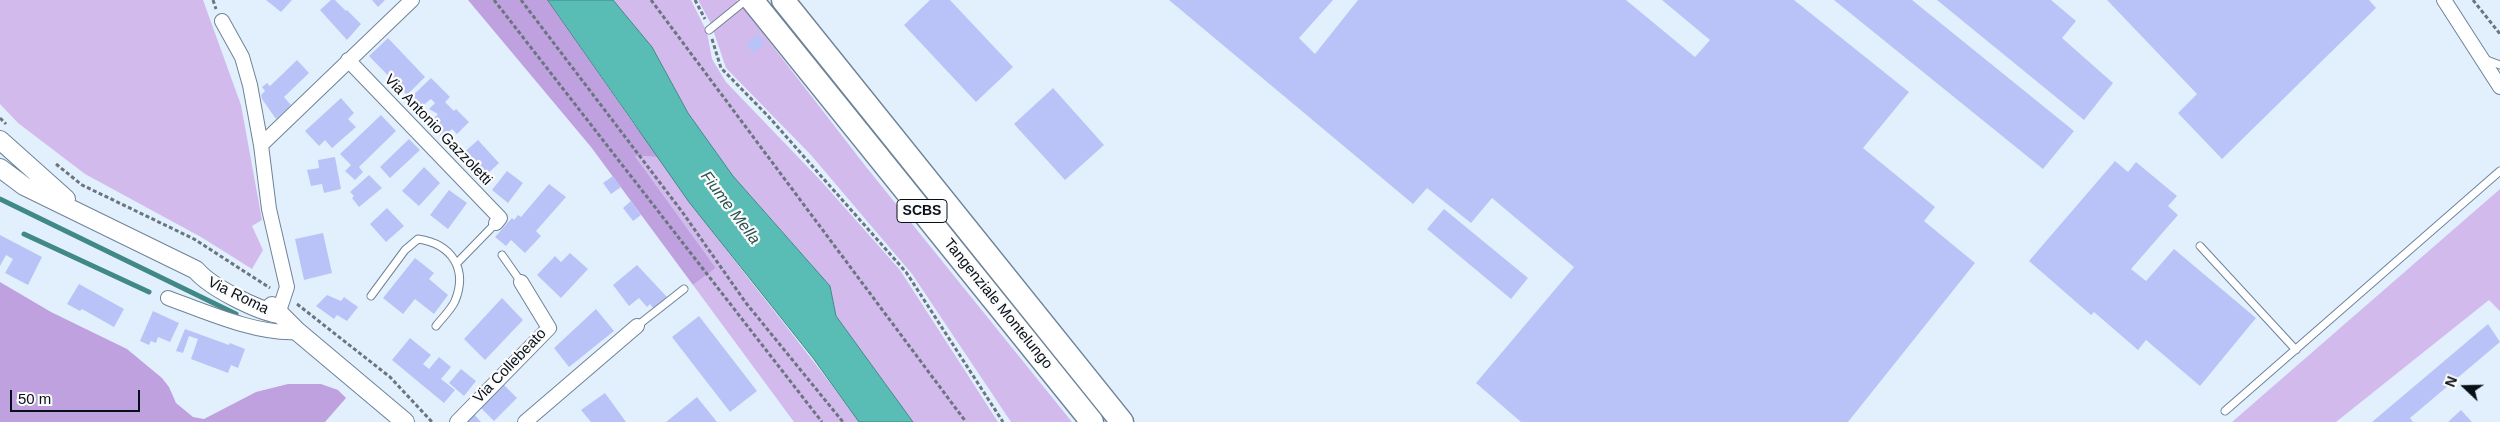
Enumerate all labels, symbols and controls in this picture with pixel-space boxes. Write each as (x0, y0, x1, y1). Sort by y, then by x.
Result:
street label: Via Antonio Gazzoletti (380, 71, 496, 189)
water label: Fiume Mella (696, 167, 764, 249)
road number: SCBS (897, 200, 947, 222)
street label: Tangenziale Montelungo (940, 235, 1056, 373)
street label: Via Roma (205, 274, 271, 318)
street label: Via Collebeato (470, 325, 550, 407)
north arrow (2440, 362, 2490, 412)
text: N (2442, 374, 2460, 389)
scale bar (12, 380, 142, 412)
text: 50 m (18, 390, 51, 407)

